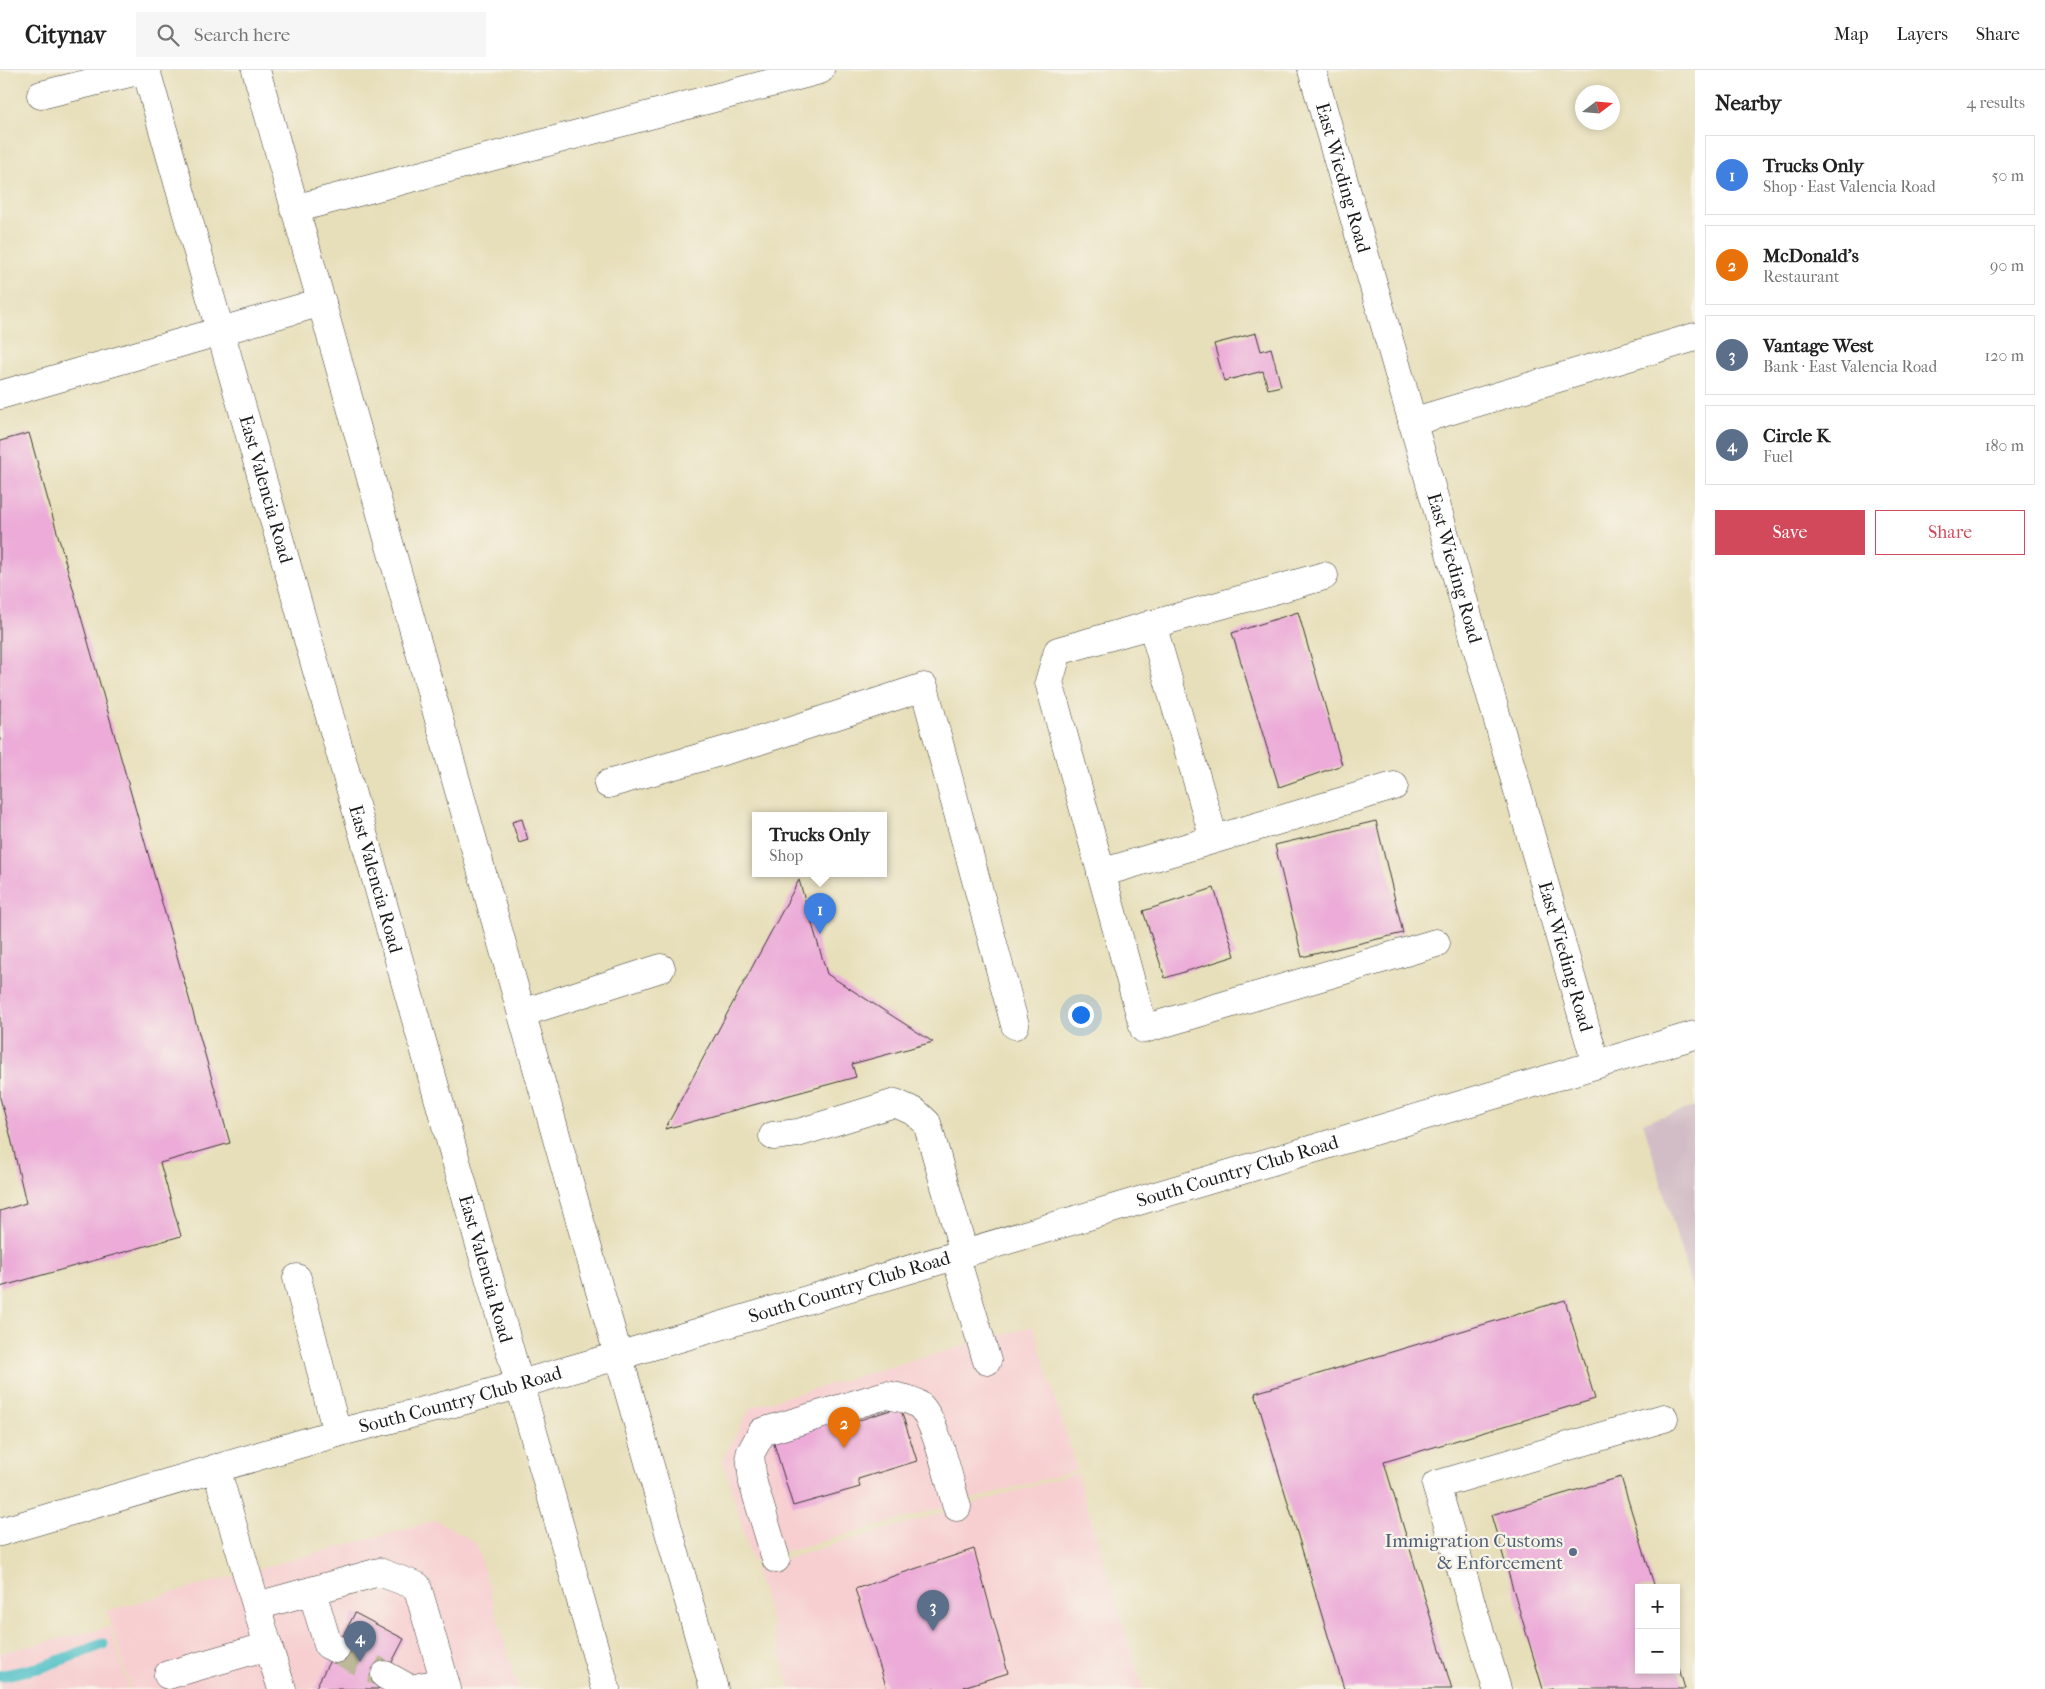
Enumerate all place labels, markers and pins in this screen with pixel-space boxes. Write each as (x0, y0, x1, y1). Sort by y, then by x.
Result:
pin: 1 (804, 893, 836, 934)
pin: 2 (828, 1407, 860, 1448)
place label: Immigration Customs & Enforcement (1385, 1530, 1563, 1574)
marker: Immigration Customs & Enforcement (1567, 1546, 1579, 1558)
pin: 3 (917, 1590, 949, 1631)
pin: 4 (344, 1621, 376, 1662)

